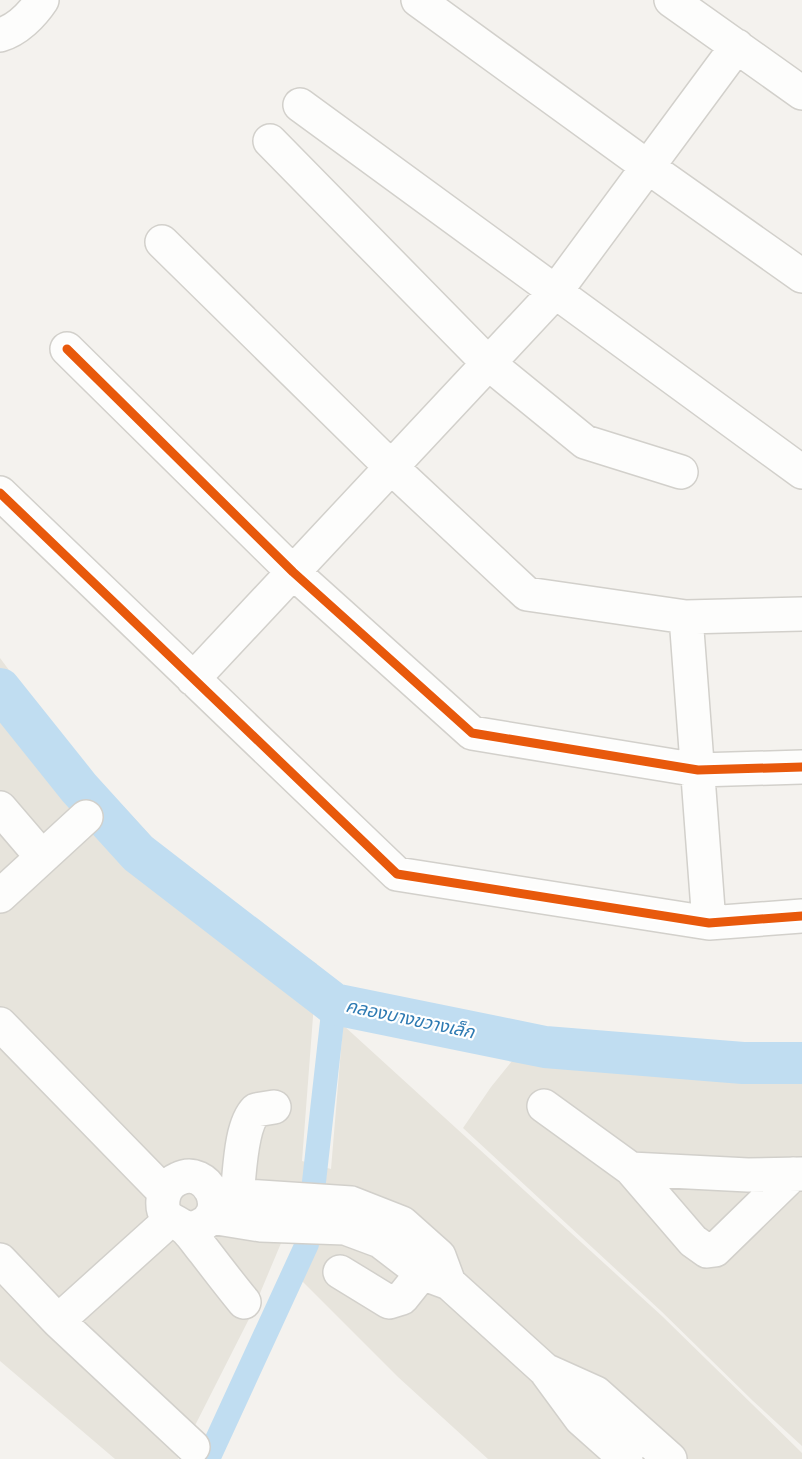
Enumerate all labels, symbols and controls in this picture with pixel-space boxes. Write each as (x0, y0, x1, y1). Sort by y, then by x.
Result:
water label: คลองบางขวางเล็ก (344, 995, 478, 1044)

